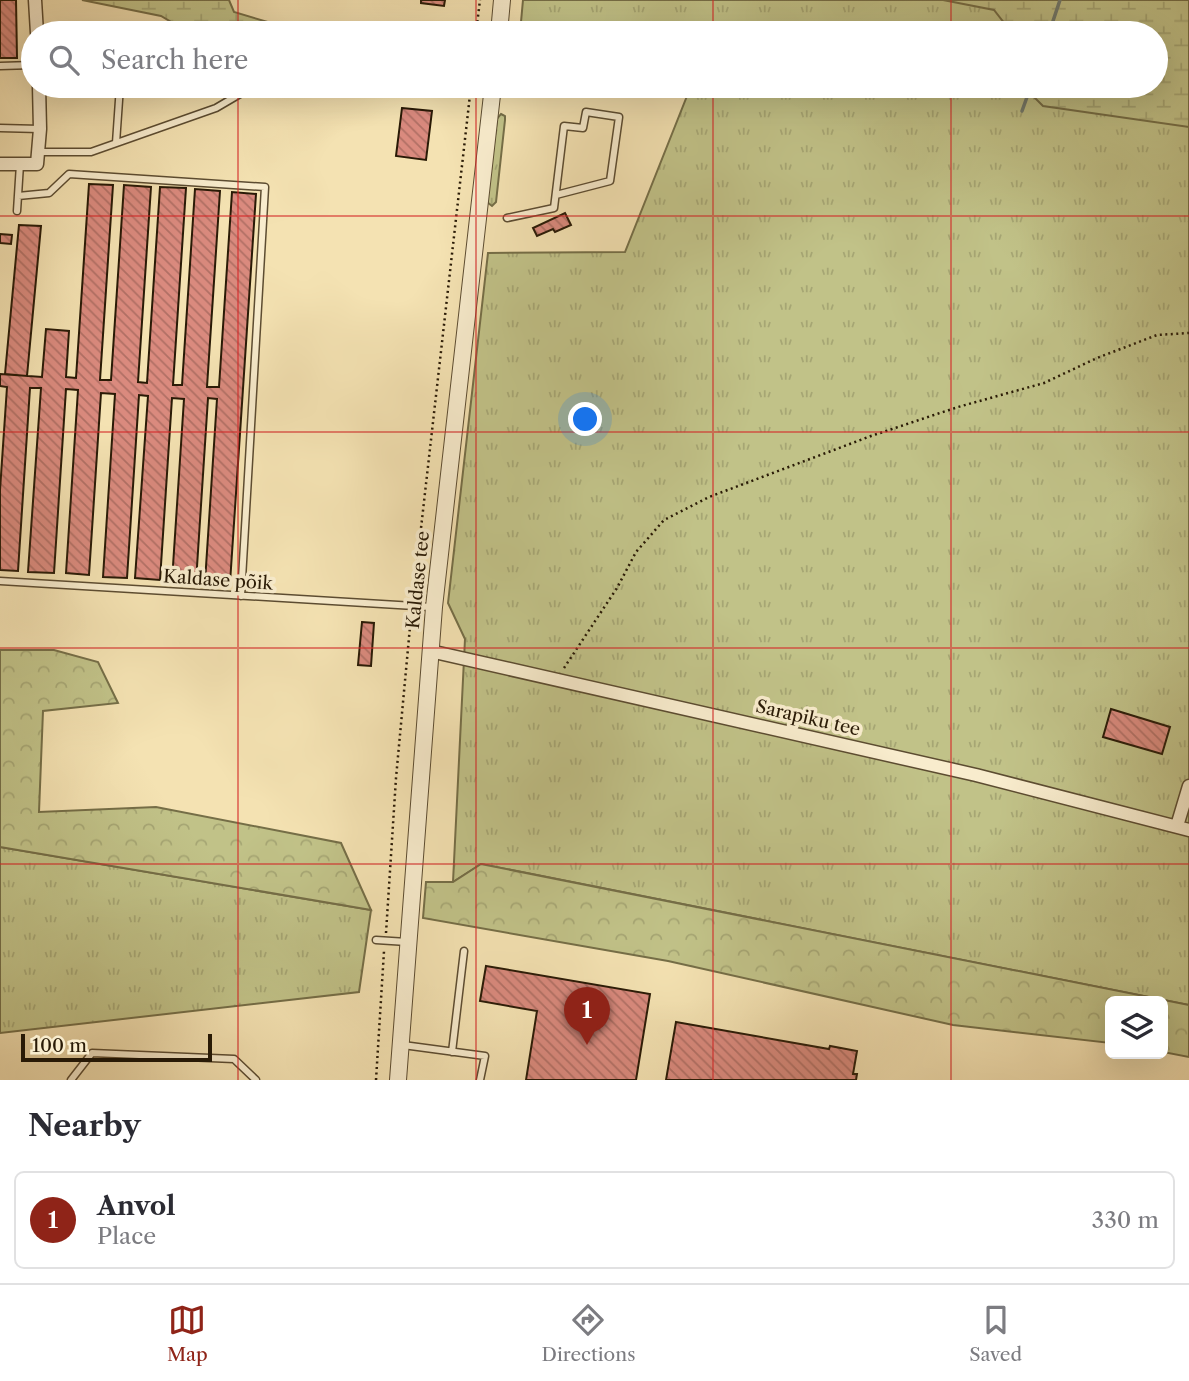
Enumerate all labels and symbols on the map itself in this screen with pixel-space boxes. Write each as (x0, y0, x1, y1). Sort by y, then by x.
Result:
your location (568, 402, 602, 436)
street label: Kaldase tee (402, 530, 434, 630)
street label: Kaldase põik (162, 565, 275, 595)
street label: Sarapiku tee (754, 695, 862, 741)
pin: 1 (564, 987, 610, 1045)
scale bar (21, 1031, 212, 1063)

